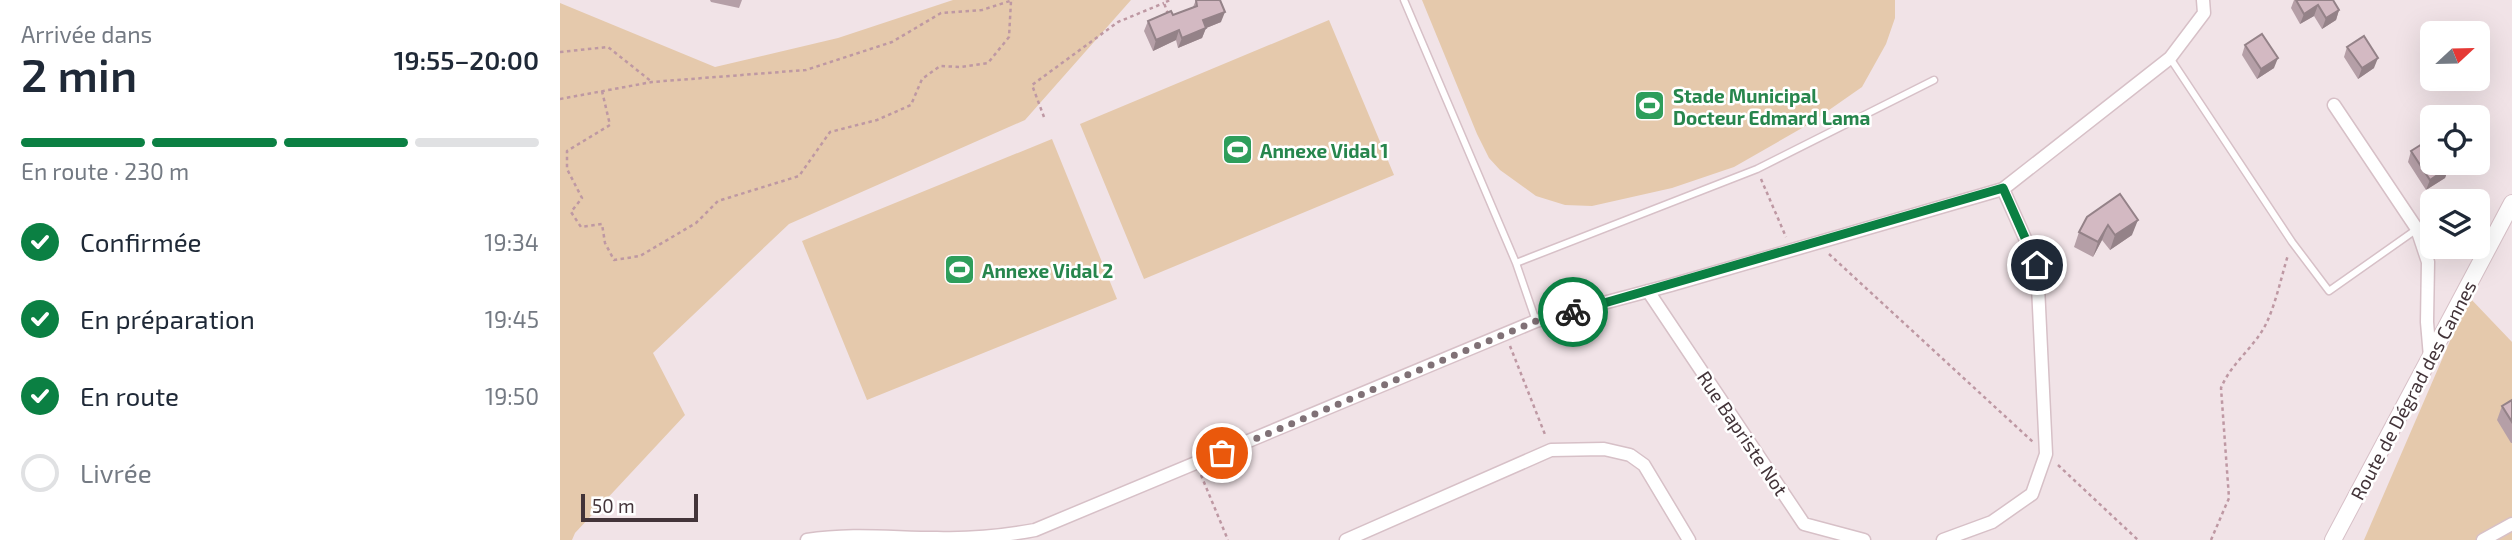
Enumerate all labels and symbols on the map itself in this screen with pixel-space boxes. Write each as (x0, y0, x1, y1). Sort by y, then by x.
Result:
north arrow (2420, 21, 2490, 91)
place label: Stade Municipal Docteur Edmard Lama (1673, 84, 1870, 129)
sports icon: Stade Municipal Docteur Edmard Lama (1633, 89, 1667, 123)
sports icon: Annexe Vidal 1 (1220, 133, 1254, 167)
place label: Annexe Vidal 1 (1260, 139, 1389, 162)
pin (2007, 235, 2067, 295)
sports icon: Annexe Vidal 2 (942, 253, 976, 287)
place label: Annexe Vidal 2 (982, 259, 1113, 282)
street label: Route de Dégrad des Cannes (2345, 276, 2481, 504)
courier (1538, 277, 1608, 347)
street label: Rue Bapriste Not (1693, 366, 1793, 500)
pin (1192, 423, 1252, 483)
scale bar (581, 491, 698, 523)

